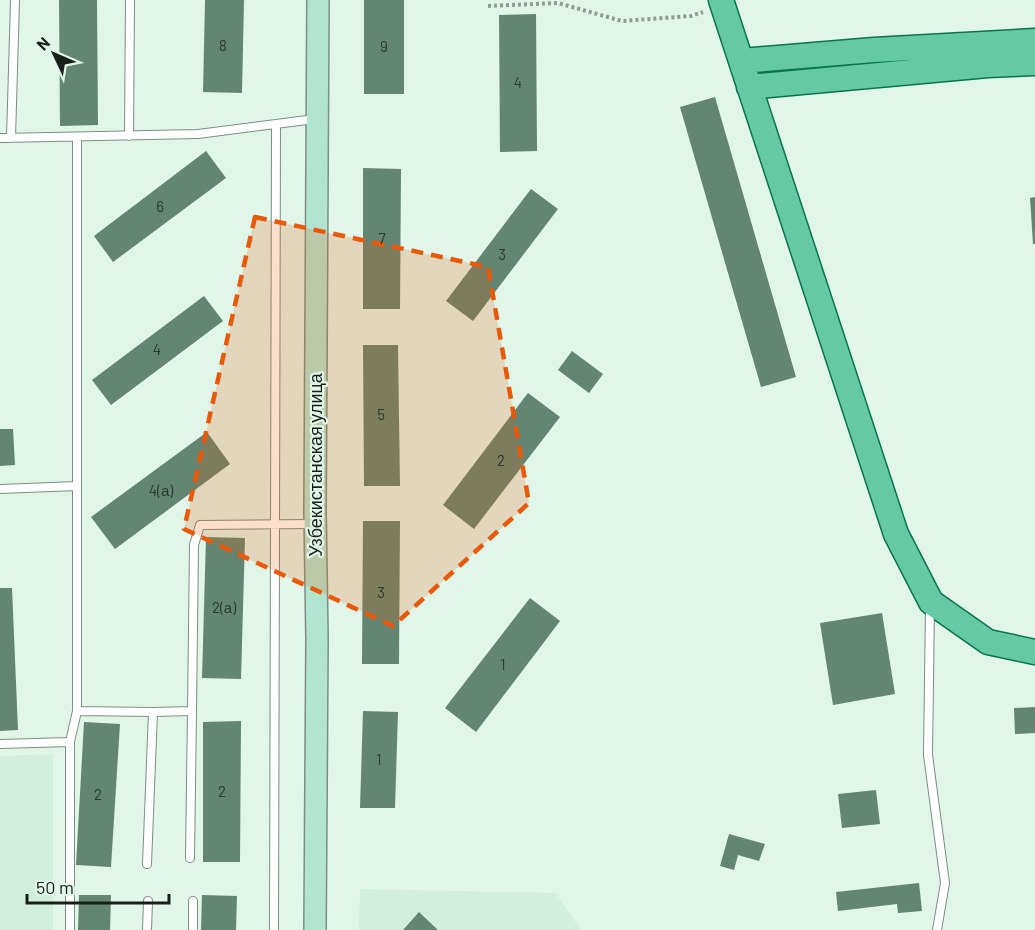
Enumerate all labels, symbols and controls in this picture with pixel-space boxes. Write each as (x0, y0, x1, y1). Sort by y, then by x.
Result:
north arrow (24, 24, 84, 84)
text: N (32, 33, 53, 54)
house number: 8 (219, 36, 227, 54)
house number: 9 (380, 37, 388, 55)
house number: 4 (514, 73, 522, 91)
house number: 6 (156, 197, 164, 215)
house number: 7 (378, 229, 386, 247)
house number: 3 (498, 245, 506, 263)
house number: 4 (153, 340, 161, 358)
street label: Узбекистанская улица (304, 372, 326, 557)
house number: 5 (377, 405, 385, 423)
house number: 2 (497, 451, 505, 469)
house number: 4(а) (149, 481, 173, 499)
house number: 3 (377, 583, 385, 601)
house number: 2(а) (212, 598, 236, 616)
house number: 1 (500, 655, 506, 673)
house number: 1 (376, 750, 382, 768)
house number: 2 (218, 782, 226, 800)
house number: 2 (94, 785, 102, 803)
scale bar (27, 867, 170, 905)
text: 50 m (36, 876, 74, 898)

